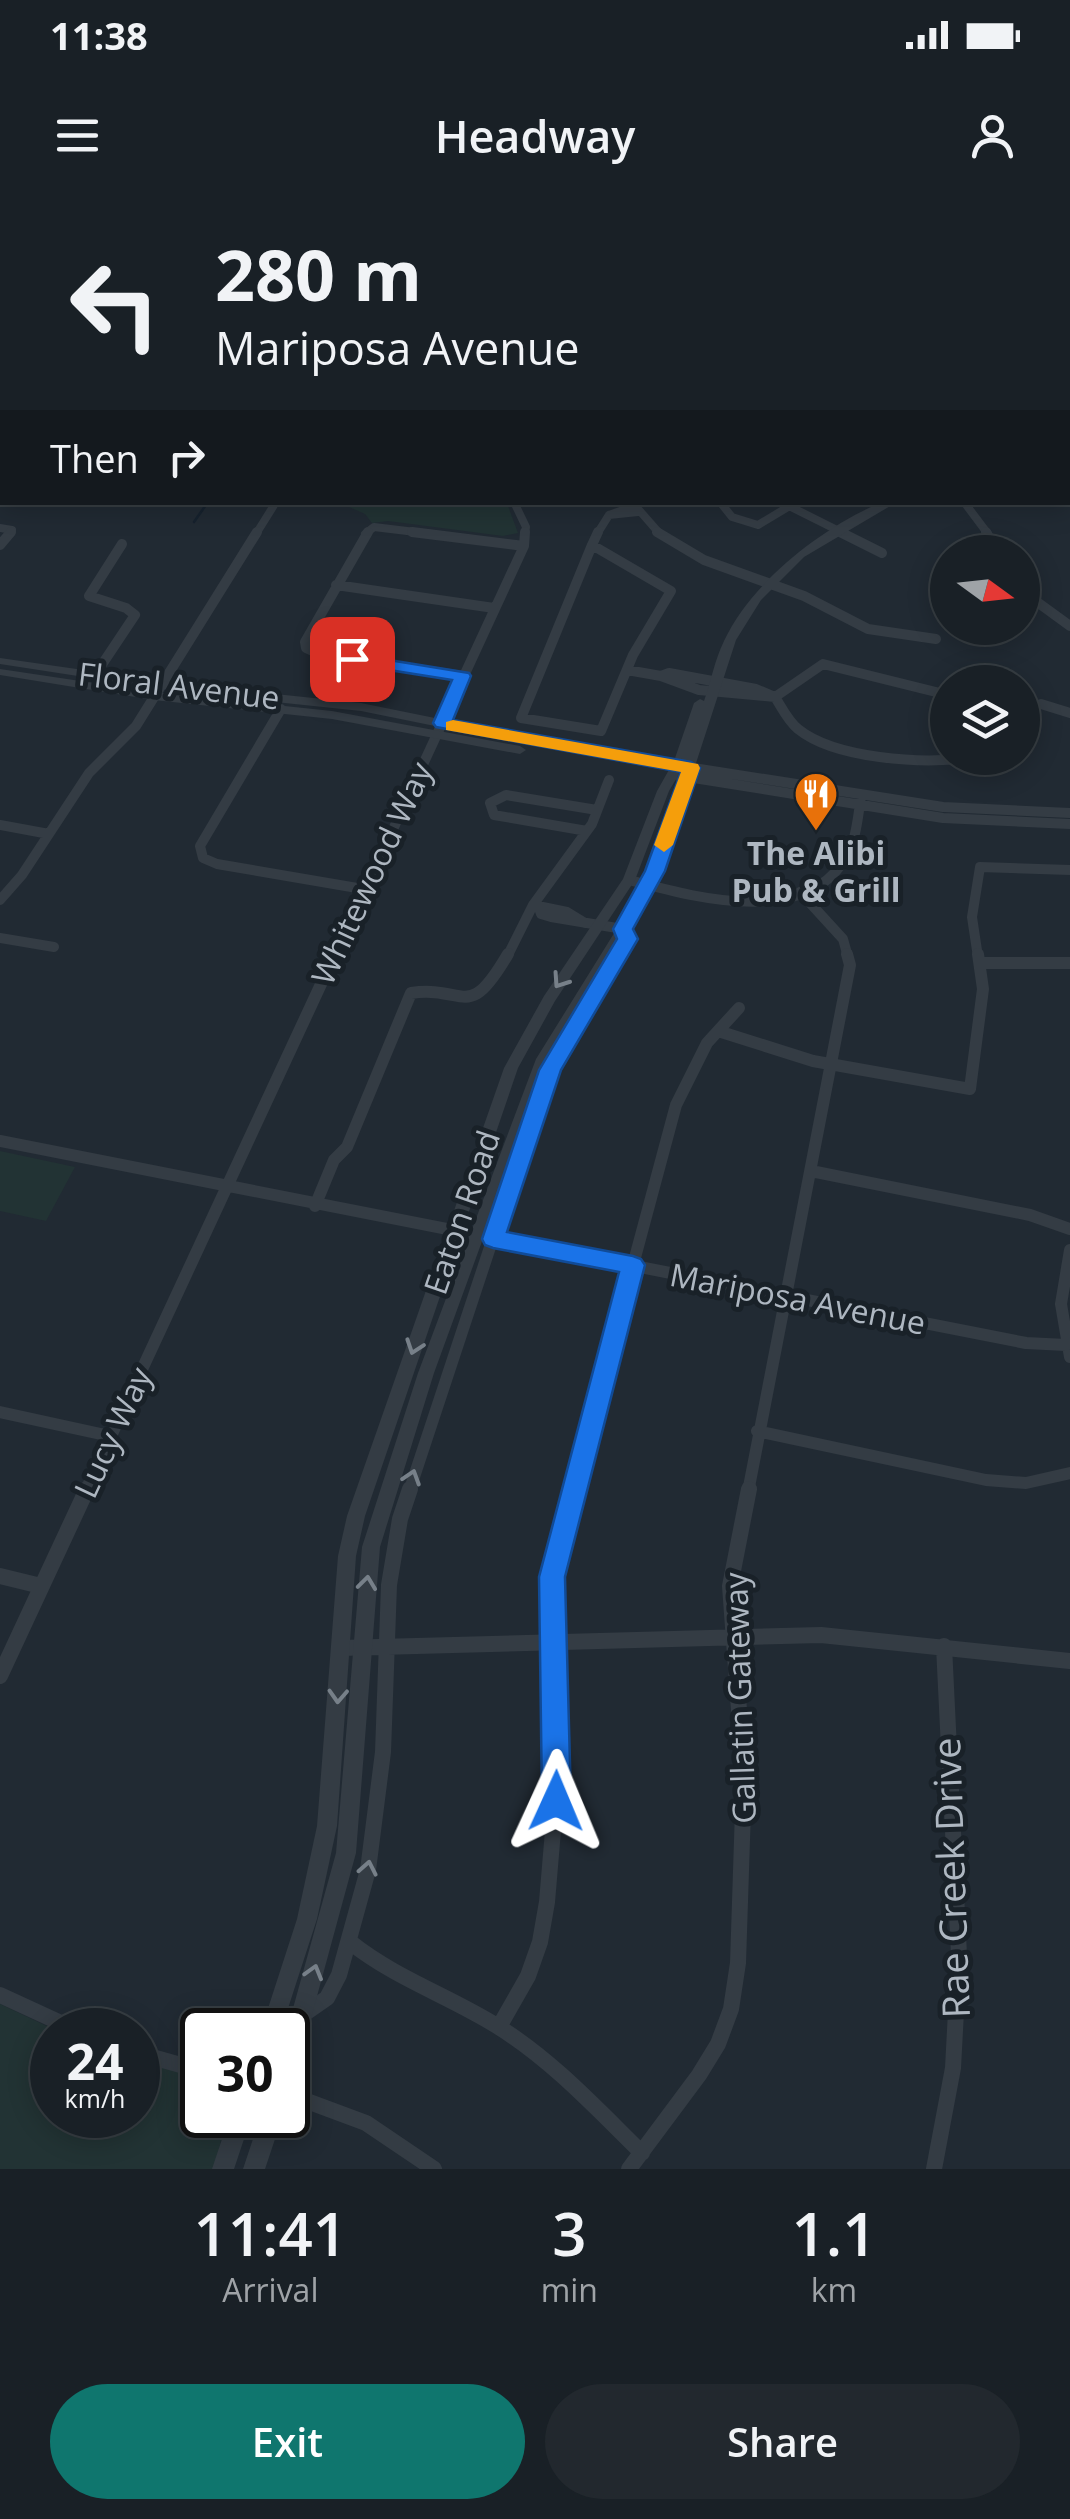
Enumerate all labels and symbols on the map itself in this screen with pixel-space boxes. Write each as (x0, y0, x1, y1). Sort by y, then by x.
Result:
north arrow (930, 535, 1040, 645)
pin (310, 617, 395, 702)
street label: Floral Avenue (76, 651, 282, 719)
street label: Whitewood Way (301, 754, 442, 991)
restaurant icon: The Alibi Pub & Grill (793, 771, 839, 832)
place label: The Alibi Pub & Grill (732, 831, 901, 911)
one-way arrow (554, 971, 573, 989)
street label: Eaton Road (413, 1124, 509, 1300)
street label: Mariposa Avenue (667, 1252, 929, 1344)
one-way arrow (406, 1337, 426, 1354)
street label: Lucy Way (63, 1359, 161, 1504)
one-way arrow (401, 1470, 421, 1487)
street label: Gallatin Gateway (713, 1571, 765, 1824)
one-way arrow (356, 1574, 377, 1590)
one-way arrow (328, 1688, 349, 1704)
street label: Rae Creek Drive (919, 1737, 981, 2019)
position arrow (504, 1749, 608, 1853)
one-way arrow (357, 1860, 378, 1876)
one-way arrow (302, 1965, 323, 1982)
speed limit sign: 30 (180, 2008, 310, 2138)

